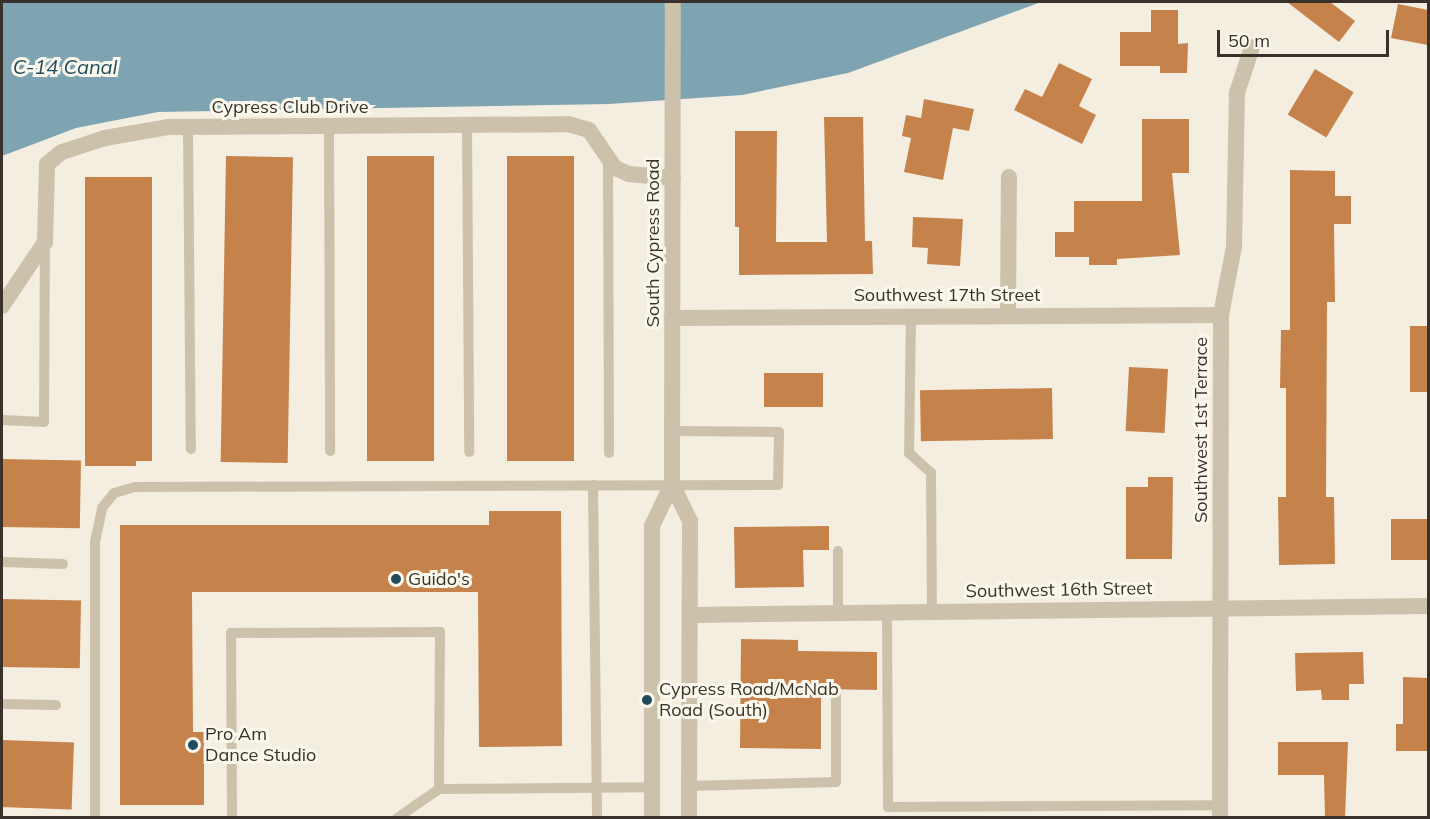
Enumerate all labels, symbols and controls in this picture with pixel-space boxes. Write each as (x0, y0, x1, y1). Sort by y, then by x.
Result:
scale bar (1220, 18, 1392, 56)
text: 50 m (1228, 29, 1270, 52)
water label: C-14 Canal (13, 54, 117, 78)
street label: Cypress Club Drive (212, 96, 368, 118)
street label: South Cypress Road (642, 159, 664, 327)
street label: Southwest 17th Street (854, 284, 1040, 306)
street label: Southwest 1st Terrace (1190, 337, 1212, 523)
place label: Guido's (408, 568, 470, 590)
marker: Guido's (389, 572, 403, 586)
street label: Southwest 16th Street (965, 578, 1153, 602)
place label: Cypress Road/McNab Road (South) (659, 679, 839, 722)
marker: Cypress Road/McNab Road (South) (640, 693, 654, 707)
place label: Pro Am Dance Studio (205, 724, 316, 766)
marker: Pro Am Dance Studio (186, 738, 200, 752)

